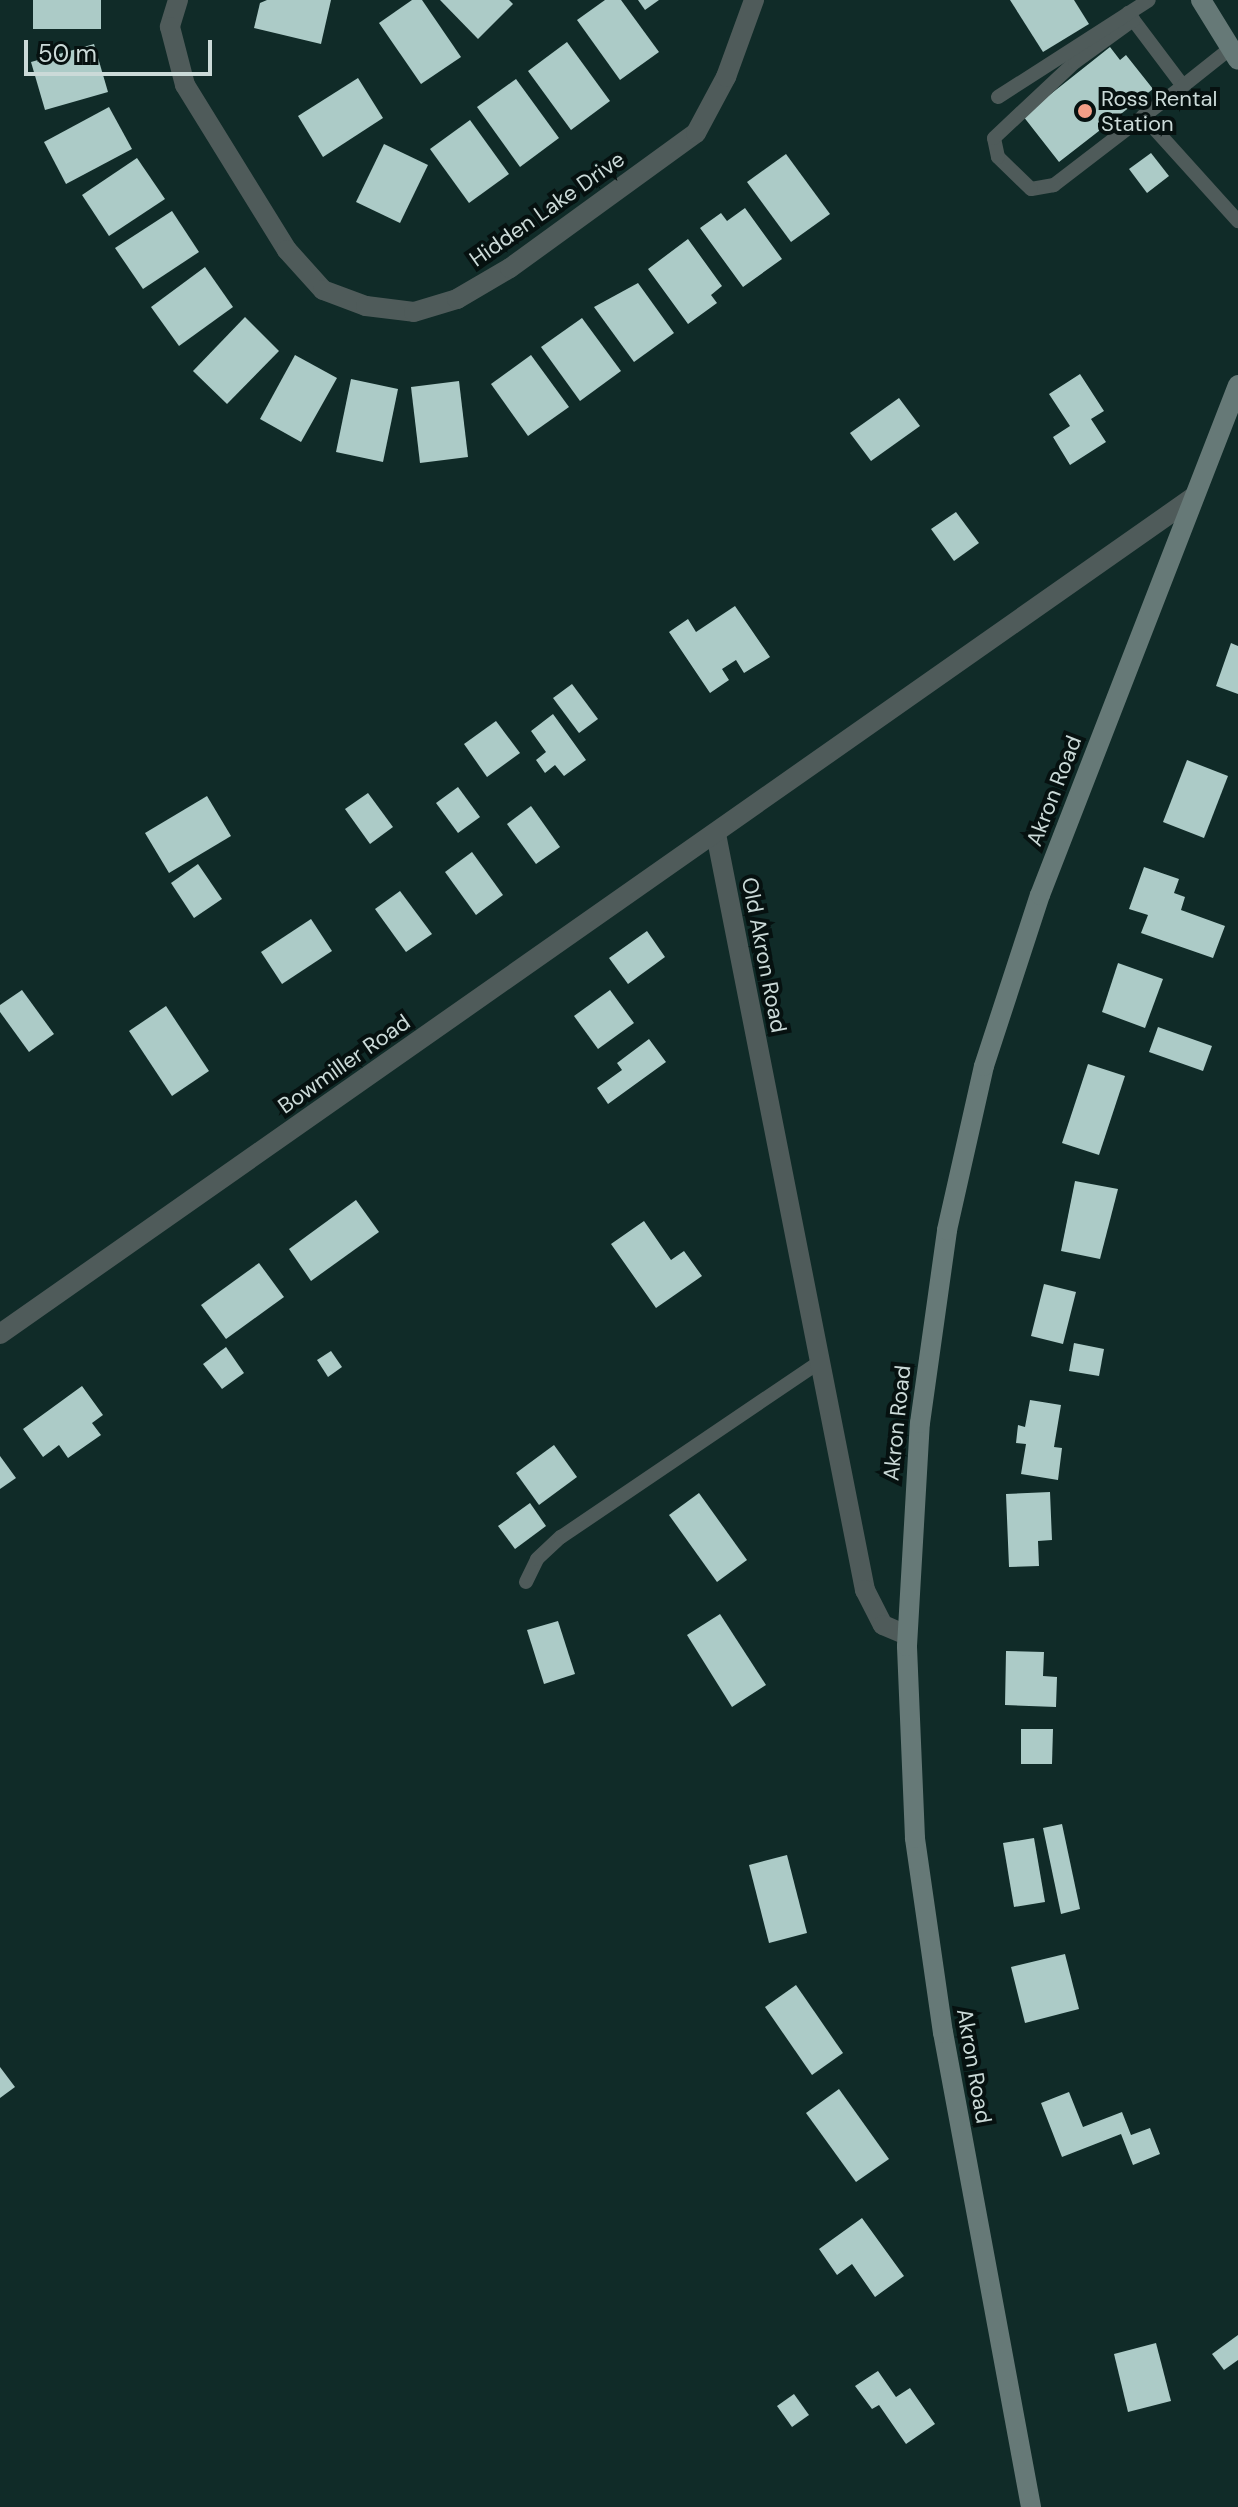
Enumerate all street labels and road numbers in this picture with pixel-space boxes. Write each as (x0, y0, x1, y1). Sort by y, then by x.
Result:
street label: Hidden Lake Drive (464, 146, 630, 272)
street label: Akron Road (1021, 732, 1087, 850)
street label: Old Akron Road (736, 875, 792, 1035)
street label: Bowmiller Road (273, 1009, 415, 1119)
street label: Akron Road (878, 1364, 916, 1482)
street label: Akron Road (951, 2007, 997, 2125)

